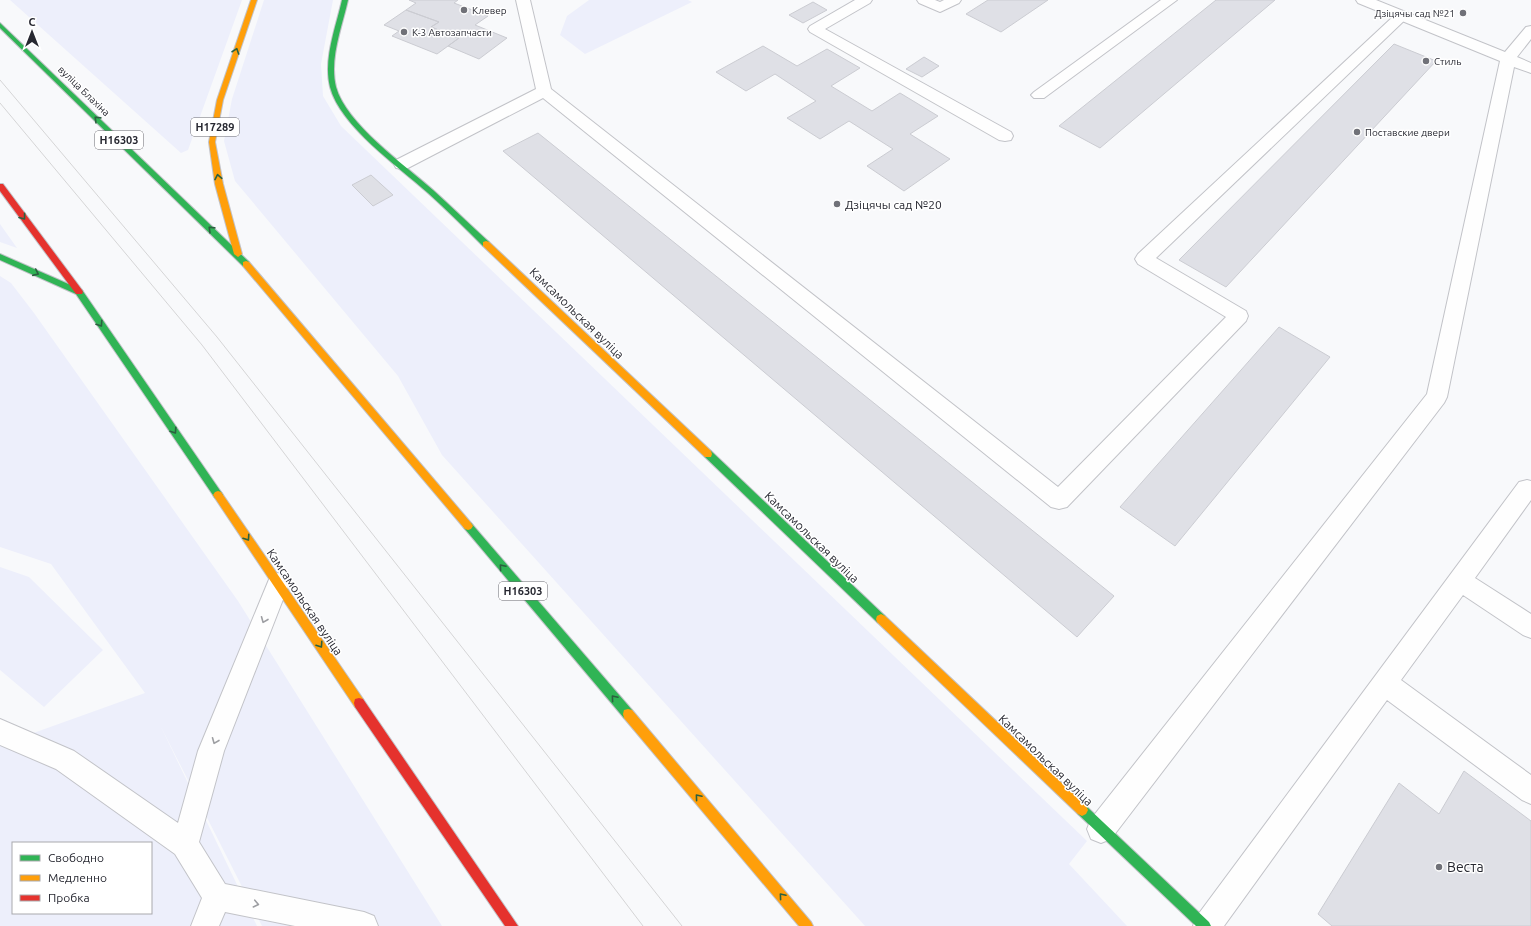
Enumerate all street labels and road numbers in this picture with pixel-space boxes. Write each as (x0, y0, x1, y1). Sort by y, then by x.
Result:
street label: вуліца Блахіна (56, 64, 112, 118)
road number: Н17289 (191, 118, 239, 136)
road number: Н16303 (95, 131, 143, 149)
street label: Камсамольская вуліца (527, 265, 627, 361)
street label: Камсамольская вуліца (762, 489, 862, 585)
street label: Камсамольская вуліца (265, 546, 345, 658)
road number: Н16303 (499, 582, 547, 600)
street label: Камсамольская вуліца (996, 712, 1096, 808)

